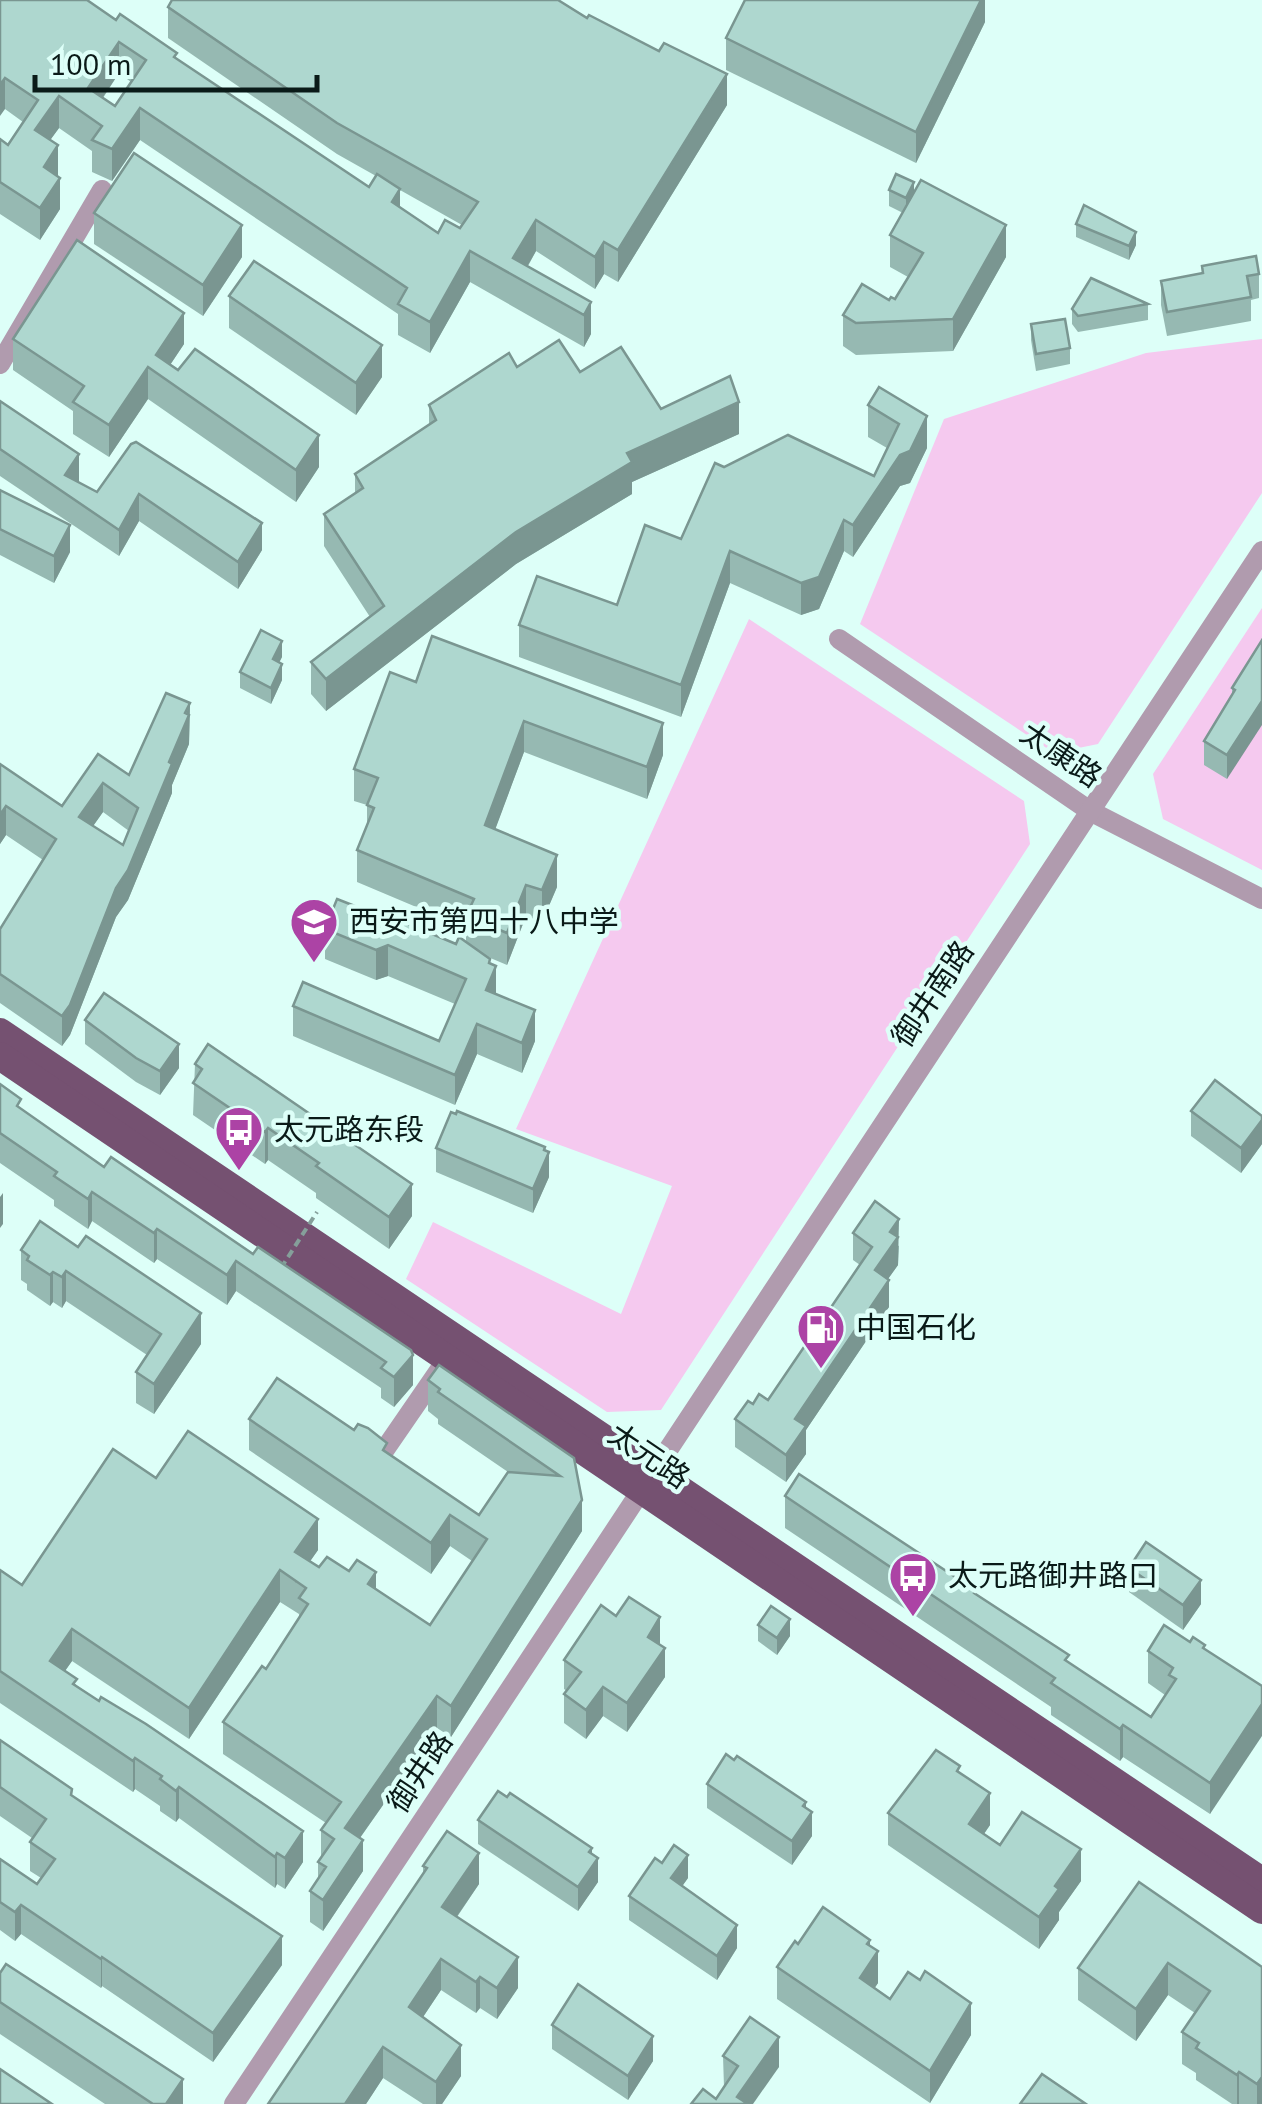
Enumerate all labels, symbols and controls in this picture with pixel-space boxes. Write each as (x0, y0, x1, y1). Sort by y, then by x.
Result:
scale bar (35, 30, 318, 92)
text: 100 m (50, 44, 131, 83)
street label: 太康路 (1014, 712, 1110, 795)
school or university icon: 西安市第四十八中学 (288, 896, 340, 964)
place label: 西安市第四十八中学 (349, 901, 619, 940)
street label: 御井南路 (882, 933, 981, 1054)
bus stop icon: 太元路东段 (213, 1104, 265, 1172)
place label: 太元路东段 (274, 1109, 424, 1148)
fuel station icon: 中国石化 (795, 1302, 847, 1370)
place label: 中国石化 (856, 1307, 976, 1346)
street label: 太元路 (602, 1413, 698, 1496)
bus stop icon: 太元路御井路口 (887, 1550, 939, 1618)
place label: 太元路御井路口 (948, 1555, 1158, 1594)
street label: 御井路 (377, 1723, 460, 1819)

